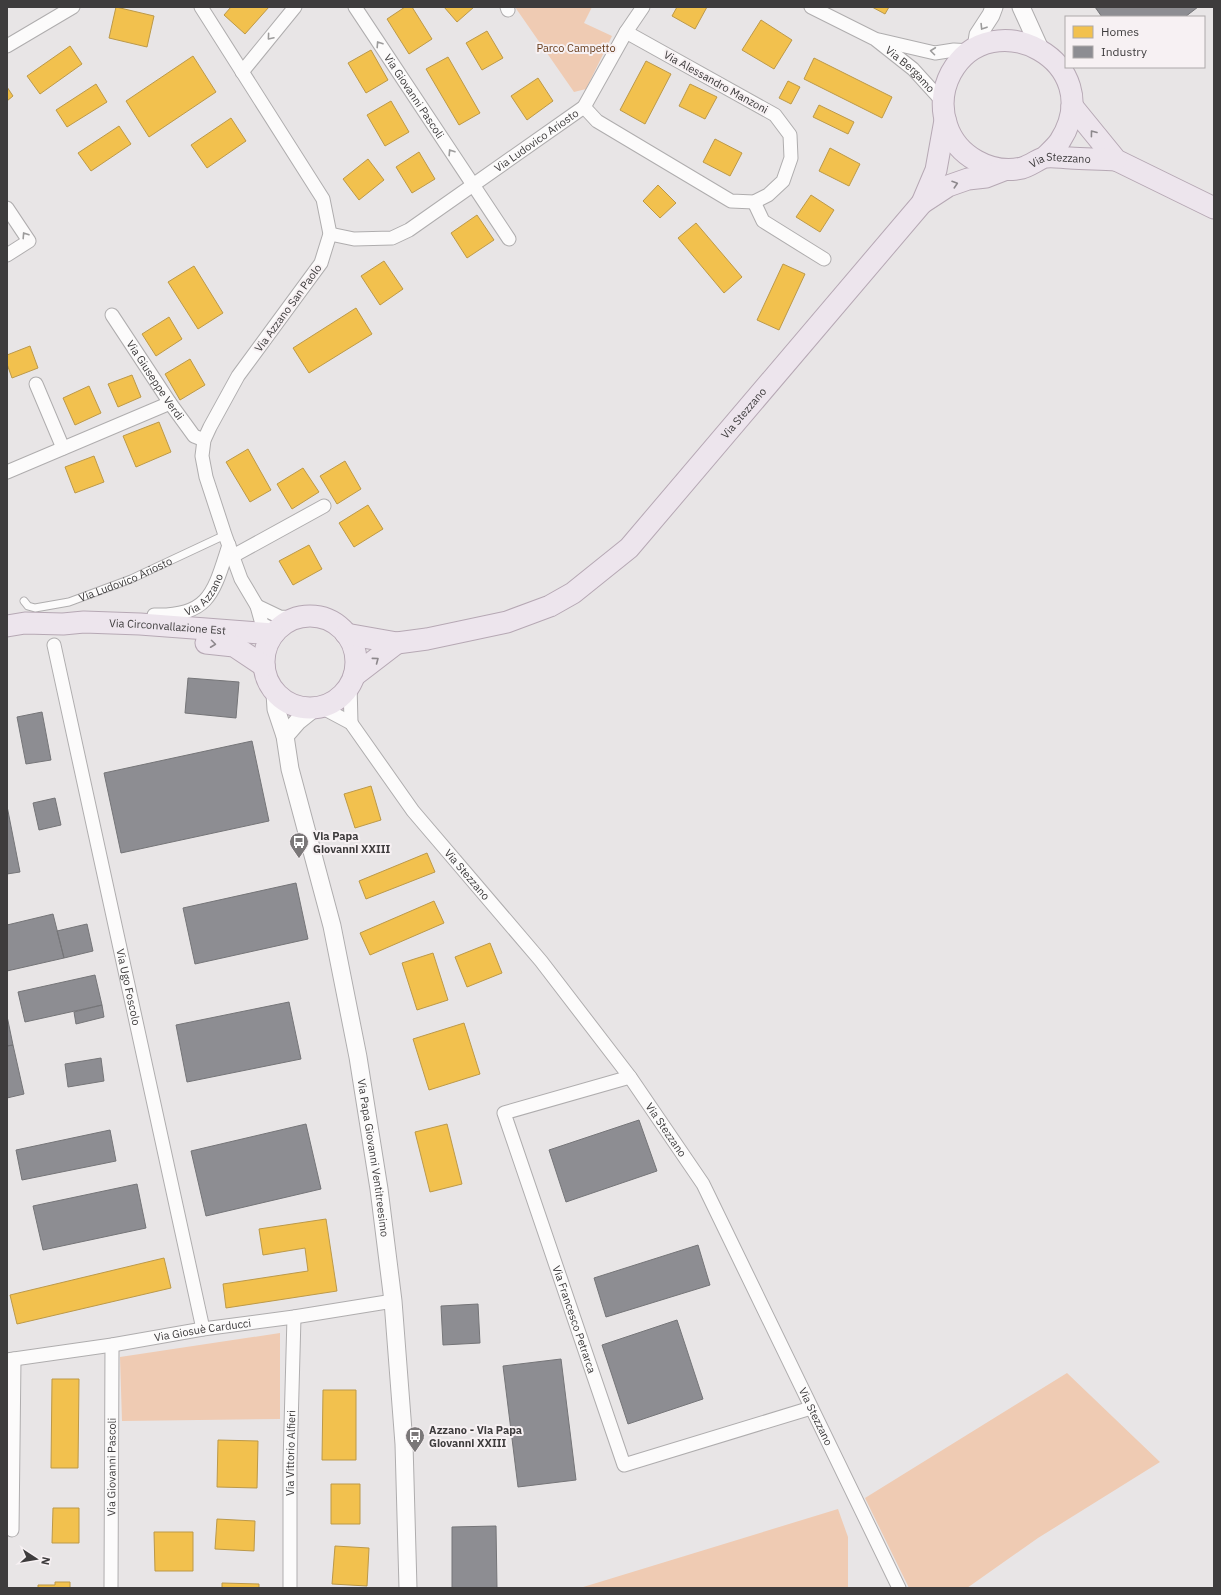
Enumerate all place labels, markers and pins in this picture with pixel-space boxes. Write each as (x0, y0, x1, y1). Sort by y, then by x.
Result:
place label: Via Papa Giovanni XXIII (313, 829, 390, 856)
bus stop icon: Via Papa Giovanni XXIII (288, 831, 310, 859)
place label: Azzano - Via Papa Giovanni XXIII (429, 1423, 522, 1450)
bus stop icon: Azzano - Via Papa Giovanni XXIII (404, 1425, 426, 1453)

